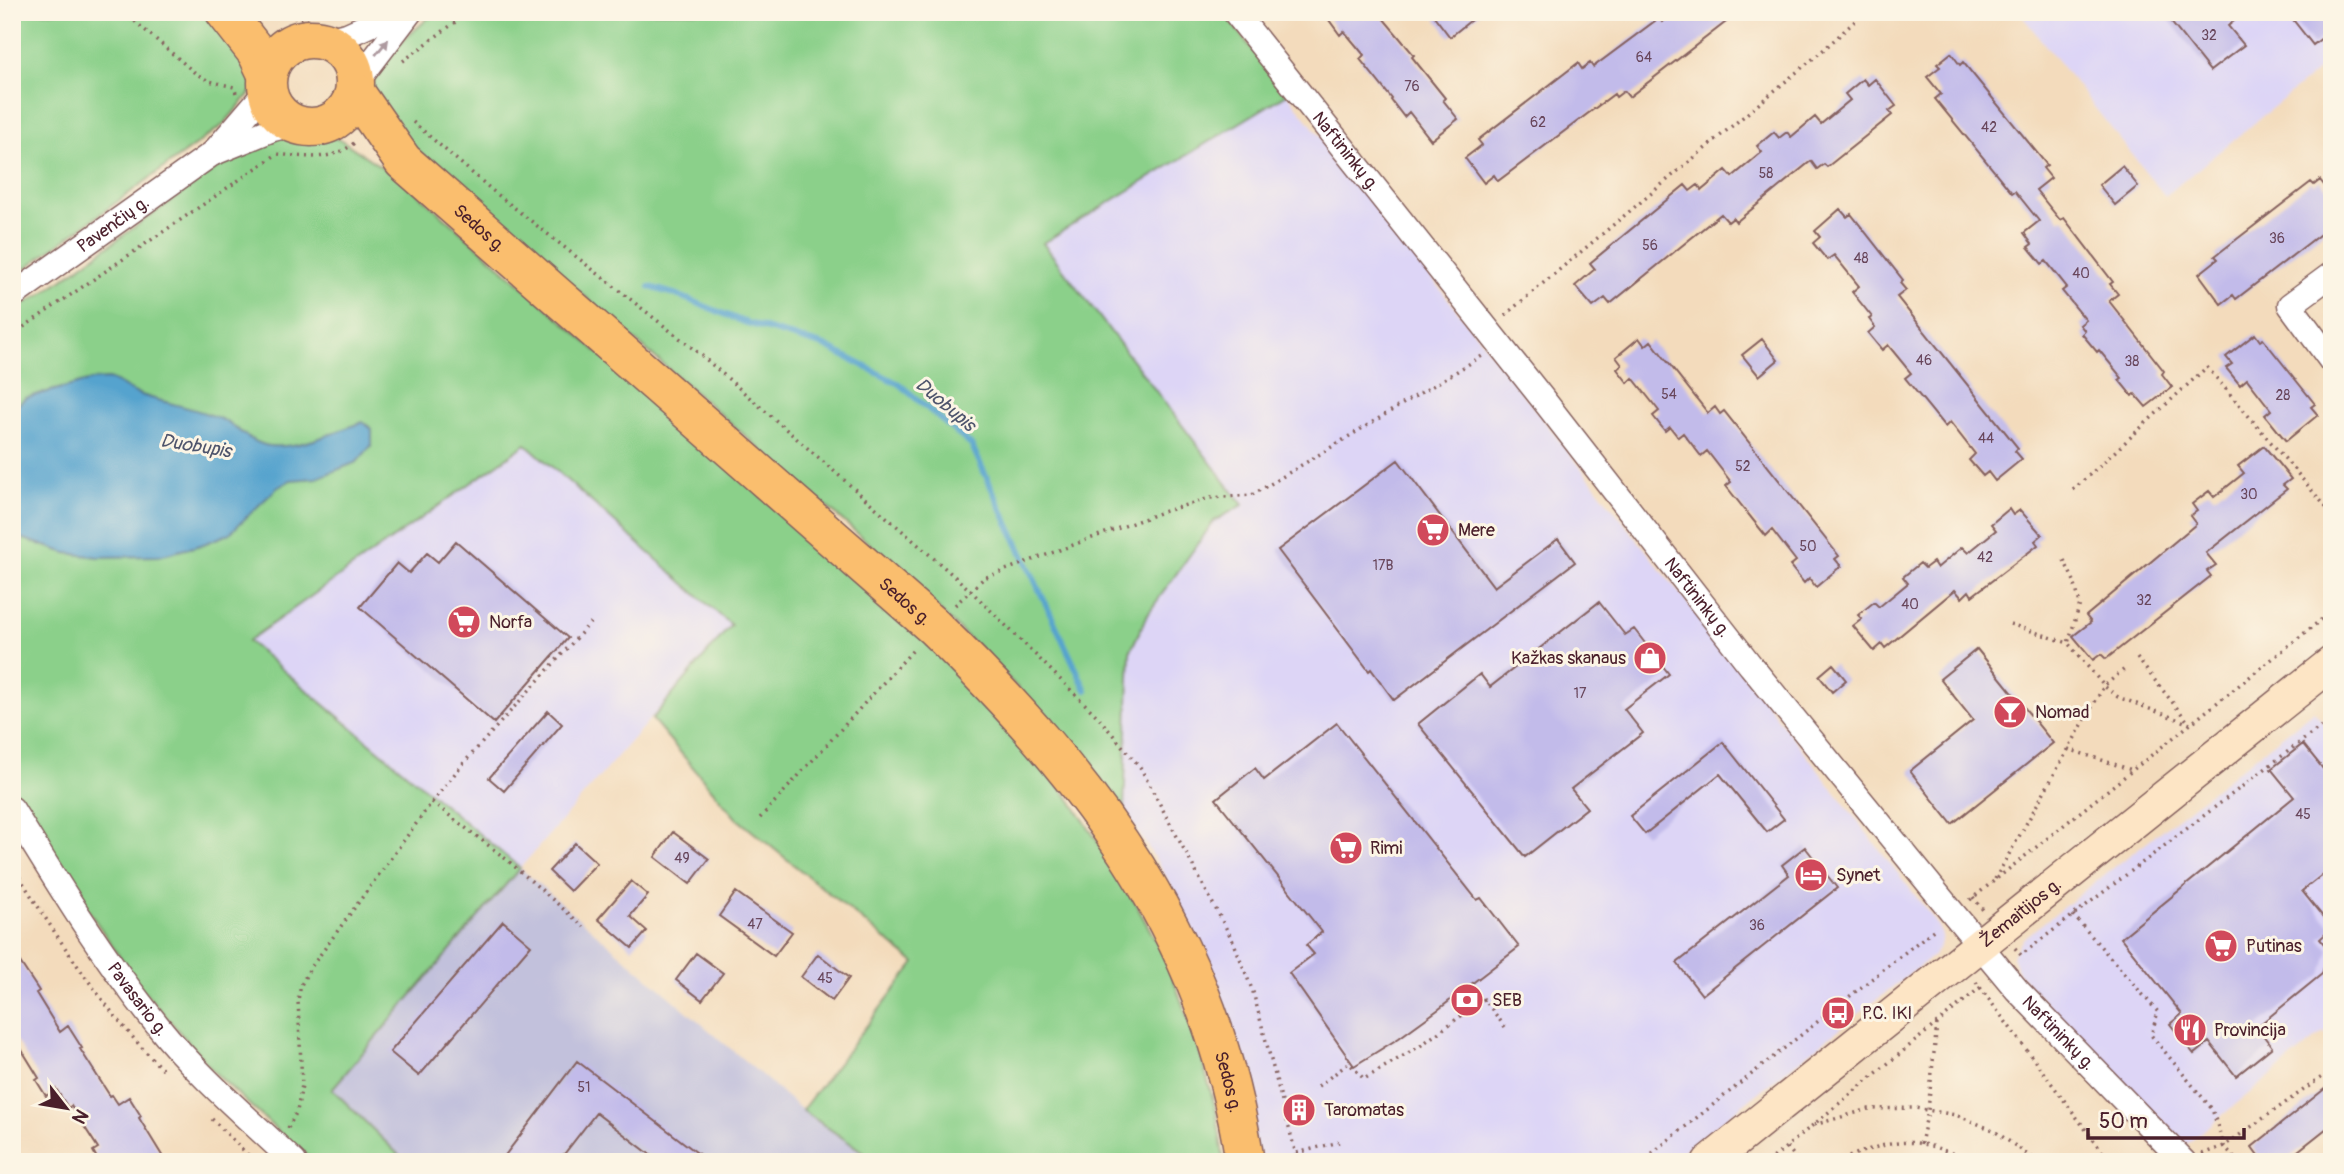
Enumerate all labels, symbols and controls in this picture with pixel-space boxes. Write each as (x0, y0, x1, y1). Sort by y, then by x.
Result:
house number: 32 (2201, 27, 2217, 44)
one-way arrow (374, 39, 389, 56)
house number: 64 (1636, 49, 1652, 66)
house number: 76 (1404, 78, 1420, 95)
street label: Naftininkų g. (1307, 107, 1384, 196)
house number: 62 (1530, 114, 1546, 131)
house number: 42 (1981, 119, 1997, 136)
house number: 58 (1759, 165, 1773, 182)
street label: Pavenčių g. (73, 191, 154, 258)
street label: Sedos g. (448, 199, 510, 258)
house number: 36 (2269, 230, 2285, 247)
house number: 56 (1642, 237, 1658, 254)
house number: 48 (1853, 250, 1869, 267)
house number: 40 (2072, 265, 2090, 282)
house number: 46 (1916, 352, 1932, 369)
house number: 38 (2125, 353, 2139, 370)
water label: Duobupis (910, 373, 982, 438)
house number: 54 (1661, 386, 1677, 403)
house number: 28 (2276, 387, 2290, 404)
water label: Duobupis (159, 429, 235, 464)
house number: 44 (1978, 430, 1994, 447)
house number: 52 (1735, 458, 1751, 475)
house number: 30 (2240, 486, 2258, 503)
supermarket icon: Mere (1414, 511, 1452, 549)
place label: Mere (1458, 519, 1495, 542)
house number: 50 (1799, 538, 1817, 555)
house number: 42 (1977, 549, 1993, 566)
street label: Naftininkų g. (1659, 553, 1735, 642)
house number: 17B (1373, 557, 1393, 574)
street label: Sedos g. (874, 573, 936, 631)
house number: 32 (2136, 592, 2152, 609)
house number: 40 (1901, 596, 1919, 613)
supermarket icon: Norfa (445, 603, 483, 641)
place label: Norfa (489, 611, 532, 634)
shop icon: Kažkas skanaus (1631, 639, 1669, 677)
place label: Kažkas skanaus (1511, 647, 1626, 670)
house number: 17 (1574, 685, 1587, 702)
bar icon: Nomad (1991, 693, 2029, 731)
place label: Nomad (2035, 701, 2089, 724)
house number: 45 (2295, 806, 2311, 823)
supermarket icon: Rimi (1327, 829, 1365, 867)
place label: Rimi (1370, 837, 1402, 860)
house number: 49 (674, 850, 690, 867)
hotel icon: Synet (1792, 856, 1830, 894)
place label: Synet (1836, 864, 1881, 887)
street label: Žemaitijos g. (1975, 873, 2066, 953)
house number: 47 (747, 916, 763, 933)
house number: 36 (1749, 917, 1765, 934)
supermarket icon: Putinas (2202, 927, 2240, 965)
place label: Putinas (2246, 935, 2302, 958)
street label: Pavasario g. (102, 958, 173, 1041)
house number: 45 (817, 970, 833, 987)
bank icon: SEB (1448, 981, 1486, 1019)
place label: SEB (1492, 989, 1522, 1012)
street label: Naftininkų g. (2017, 991, 2100, 1075)
bus stop icon: P.C. IKI (1819, 994, 1857, 1032)
place label: P.C. IKI (1862, 1002, 1912, 1025)
restaurant icon: Provincija (2171, 1011, 2209, 1049)
place label: Provincija (2214, 1019, 2286, 1042)
street label: Sedos g. (1209, 1049, 1247, 1115)
north arrow (32, 1072, 102, 1142)
house number: 51 (577, 1079, 591, 1096)
building icon: Taromatas (1280, 1091, 1318, 1129)
scale bar (2088, 1097, 2244, 1141)
place label: Taromatas (1324, 1099, 1404, 1122)
text: N (66, 1105, 93, 1128)
text: 50 m (2099, 1108, 2148, 1135)

